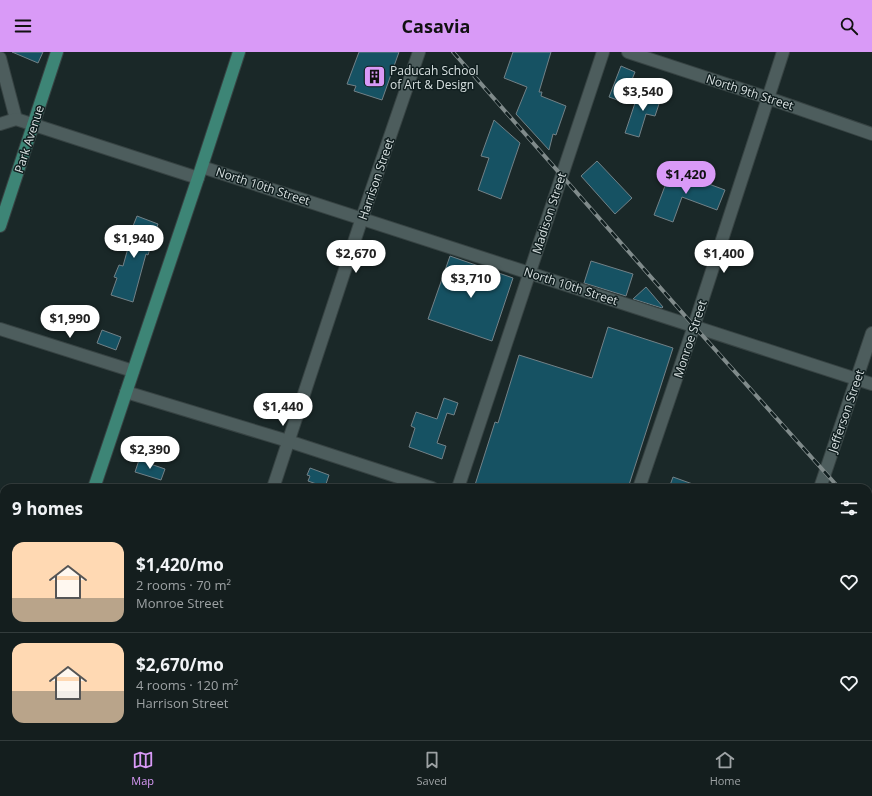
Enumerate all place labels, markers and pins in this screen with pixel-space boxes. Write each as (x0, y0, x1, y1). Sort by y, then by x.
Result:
place label: Paducah School of Art & Design (390, 62, 479, 93)
building icon: Paducah School of Art & Design (362, 64, 388, 90)
pin: $3,540 (610, 78, 676, 112)
pin: $1,420 (653, 161, 719, 195)
pin: $1,940 (101, 225, 167, 259)
pin: $2,670 (323, 240, 389, 274)
pin: $1,400 (691, 240, 757, 274)
pin: $3,710 (438, 265, 504, 299)
pin: $1,990 (37, 305, 103, 339)
pin: $1,440 (250, 393, 316, 427)
pin: $2,390 (117, 436, 183, 470)

